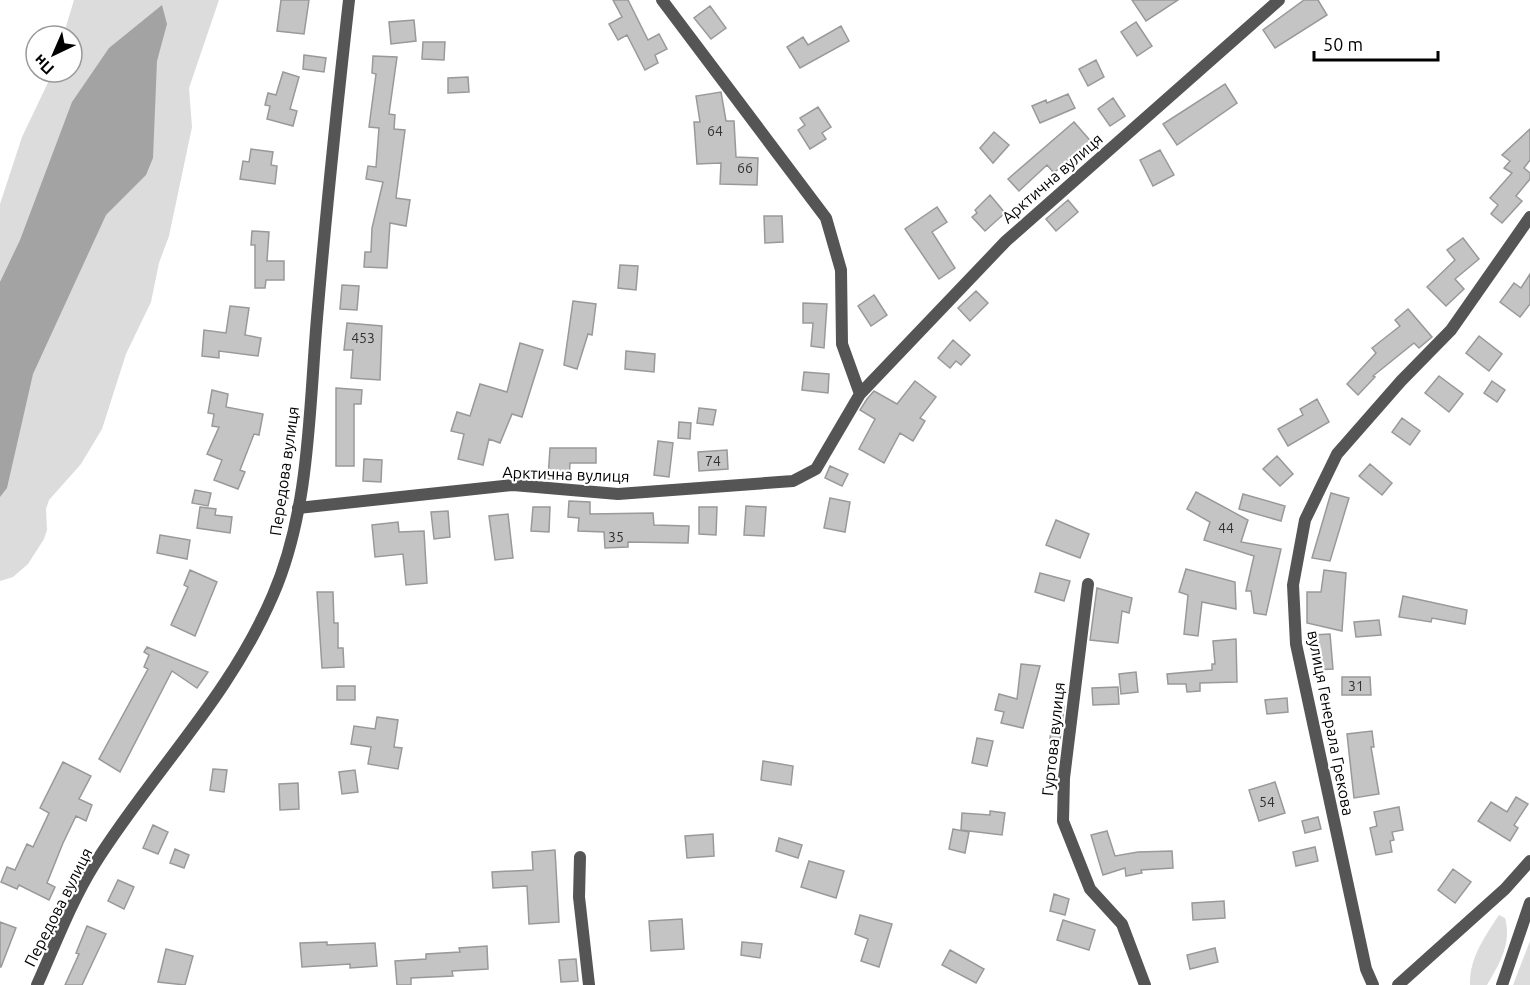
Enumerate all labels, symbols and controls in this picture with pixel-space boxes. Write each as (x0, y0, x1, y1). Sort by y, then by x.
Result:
north arrow (24, 24, 84, 84)
scale bar (1314, 24, 1438, 62)
text: 50 m (1323, 34, 1363, 54)
text: Пн (30, 51, 57, 79)
house number: 64 (707, 123, 723, 139)
street label: Арктична вулиця (998, 129, 1106, 227)
house number: 66 (737, 160, 753, 176)
house number: 453 (351, 330, 375, 346)
street label: Передова вулиця (266, 405, 302, 537)
house number: 74 (705, 453, 721, 469)
street label: Арктична вулиця (502, 463, 630, 485)
house number: 44 (1218, 520, 1234, 536)
house number: 35 (608, 529, 624, 545)
street label: вулиця Генерала Грекова (1304, 629, 1358, 817)
house number: 31 (1348, 678, 1364, 694)
street label: Гуртова вулиця (1038, 681, 1068, 797)
house number: 54 (1259, 794, 1275, 810)
street label: Передова вулиця (20, 845, 96, 969)

